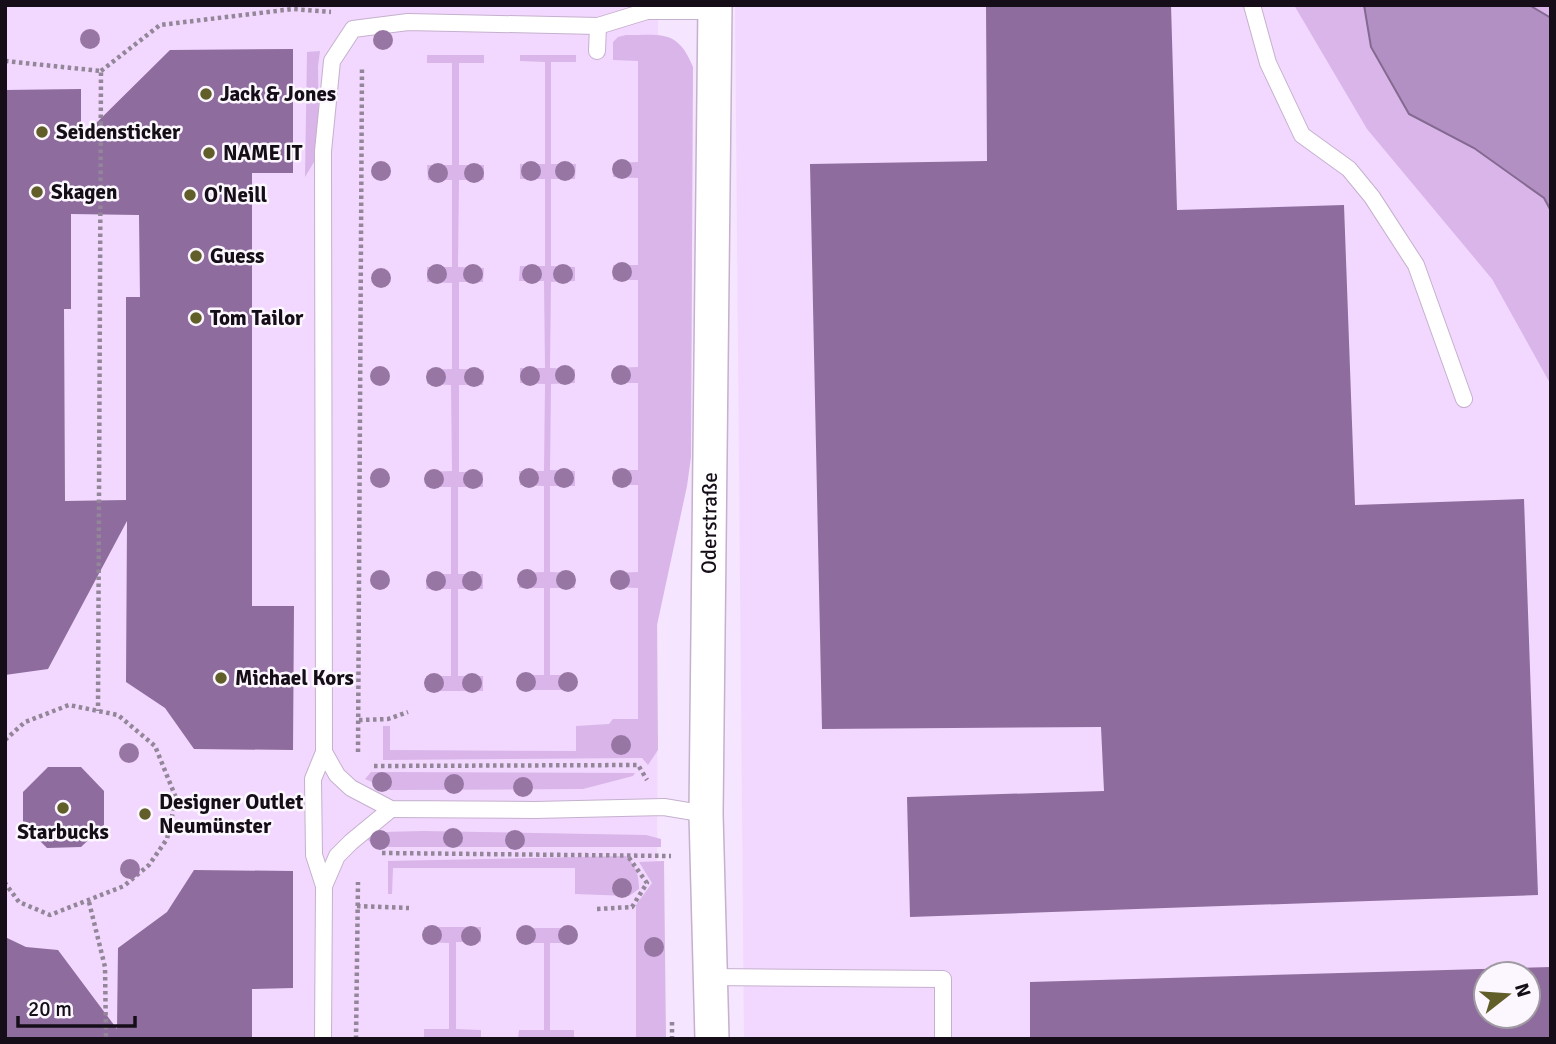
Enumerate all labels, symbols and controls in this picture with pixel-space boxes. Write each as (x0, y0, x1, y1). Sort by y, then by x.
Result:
place label: Jack & Jones (220, 81, 336, 107)
marker: Jack & Jones (198, 86, 214, 102)
place label: Seidensticker (56, 119, 181, 145)
marker: Seidensticker (34, 124, 50, 140)
place label: NAME IT (223, 140, 303, 166)
marker: NAME IT (201, 145, 217, 161)
place label: Skagen (51, 179, 118, 205)
place label: O'Neill (204, 182, 268, 208)
marker: Skagen (29, 184, 45, 200)
marker: O'Neill (182, 187, 198, 203)
place label: Guess (210, 243, 264, 269)
marker: Guess (188, 248, 204, 264)
place label: Tom Tailor (210, 305, 304, 331)
marker: Tom Tailor (188, 310, 204, 326)
street label: Oderstraße (696, 472, 723, 574)
place label: Michael Kors (235, 665, 354, 691)
marker: Michael Kors (213, 670, 229, 686)
place label: Designer Outlet Neumünster (159, 789, 303, 839)
marker: Starbucks (55, 800, 71, 816)
marker: Designer Outlet Neumünster (137, 806, 153, 822)
place label: Starbucks (17, 819, 109, 845)
north arrow (1472, 960, 1542, 1030)
text: N (1509, 980, 1536, 1000)
scale bar (18, 984, 135, 1028)
text: 20 m (28, 996, 72, 1022)

